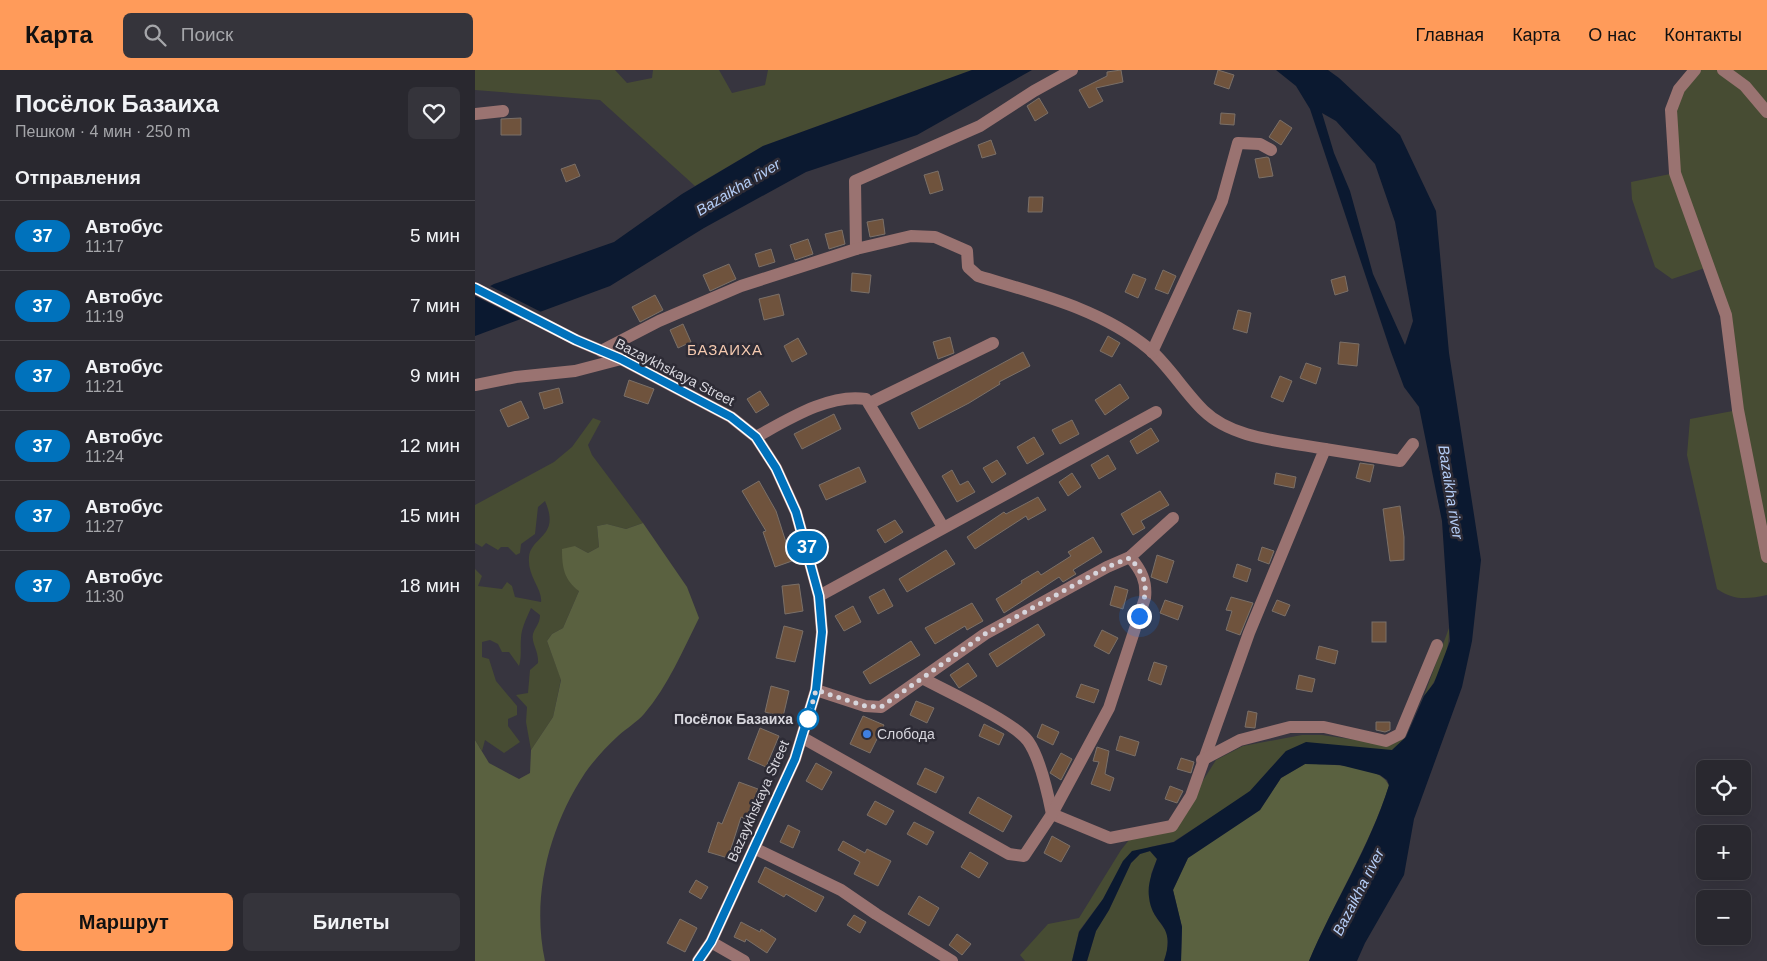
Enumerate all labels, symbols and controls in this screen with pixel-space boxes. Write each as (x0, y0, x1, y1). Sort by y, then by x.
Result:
search box (123, 13, 473, 58)
text: Карта (25, 21, 93, 48)
icon: search (141, 21, 169, 49)
text: Поиск (181, 24, 233, 45)
text: Главная (1416, 25, 1484, 45)
text: Карта (1512, 25, 1560, 45)
text: О нас (1588, 25, 1636, 45)
text: Контакты (1664, 25, 1742, 45)
button: heart (408, 87, 460, 139)
text: Посёлок Базаиха (15, 90, 219, 117)
text: Пешком · 4 мин · 250 m (15, 123, 190, 140)
water label: Bazaikha river (693, 155, 784, 219)
text: Отправления (15, 167, 141, 188)
text: Автобус (85, 216, 163, 237)
text: 5 мин (410, 225, 460, 246)
text: 37 (32, 226, 53, 246)
text: 11:17 (85, 238, 124, 255)
text: Автобус (85, 286, 163, 307)
text: 7 мин (410, 295, 460, 316)
text: 37 (32, 296, 53, 316)
text: 11:19 (85, 308, 124, 325)
street label: Bazaykhskaya Street (613, 335, 737, 409)
district label: БАЗАИХА (687, 341, 763, 358)
text: Автобус (85, 356, 163, 377)
text: 9 мин (410, 365, 460, 386)
text: 37 (32, 366, 53, 386)
text: 11:21 (85, 378, 124, 395)
text: Автобус (85, 426, 163, 447)
text: 12 мин (399, 435, 460, 456)
text: 37 (32, 436, 53, 456)
water label: Bazaikha river (1435, 444, 1467, 541)
text: 11:24 (85, 448, 124, 465)
text: Автобус (85, 496, 163, 517)
text: 15 мин (399, 505, 460, 526)
text: 37 (32, 506, 53, 526)
text: 11:27 (85, 518, 124, 535)
line badge: 37 (785, 531, 829, 563)
text: 37 (797, 537, 817, 557)
text: Автобус (85, 566, 163, 587)
text: 18 мин (399, 575, 460, 596)
text: 37 (32, 576, 53, 596)
text: 11:30 (85, 588, 124, 605)
your location (1127, 604, 1152, 629)
marker: Посёлок Базаиха (797, 708, 819, 730)
place label: Посёлок Базаиха (674, 711, 793, 727)
place label: Слобода (877, 726, 935, 742)
marker: Слобода (861, 728, 873, 740)
street label: Bazaykhskaya Street (724, 738, 792, 864)
map controls (1696, 760, 1751, 945)
button: locate (1696, 760, 1751, 815)
button: + (1696, 825, 1751, 880)
water label: Bazaikha river (1329, 845, 1388, 938)
button: − (1696, 890, 1751, 945)
button: Маршрут (15, 893, 233, 951)
button: Билеты (243, 893, 460, 951)

